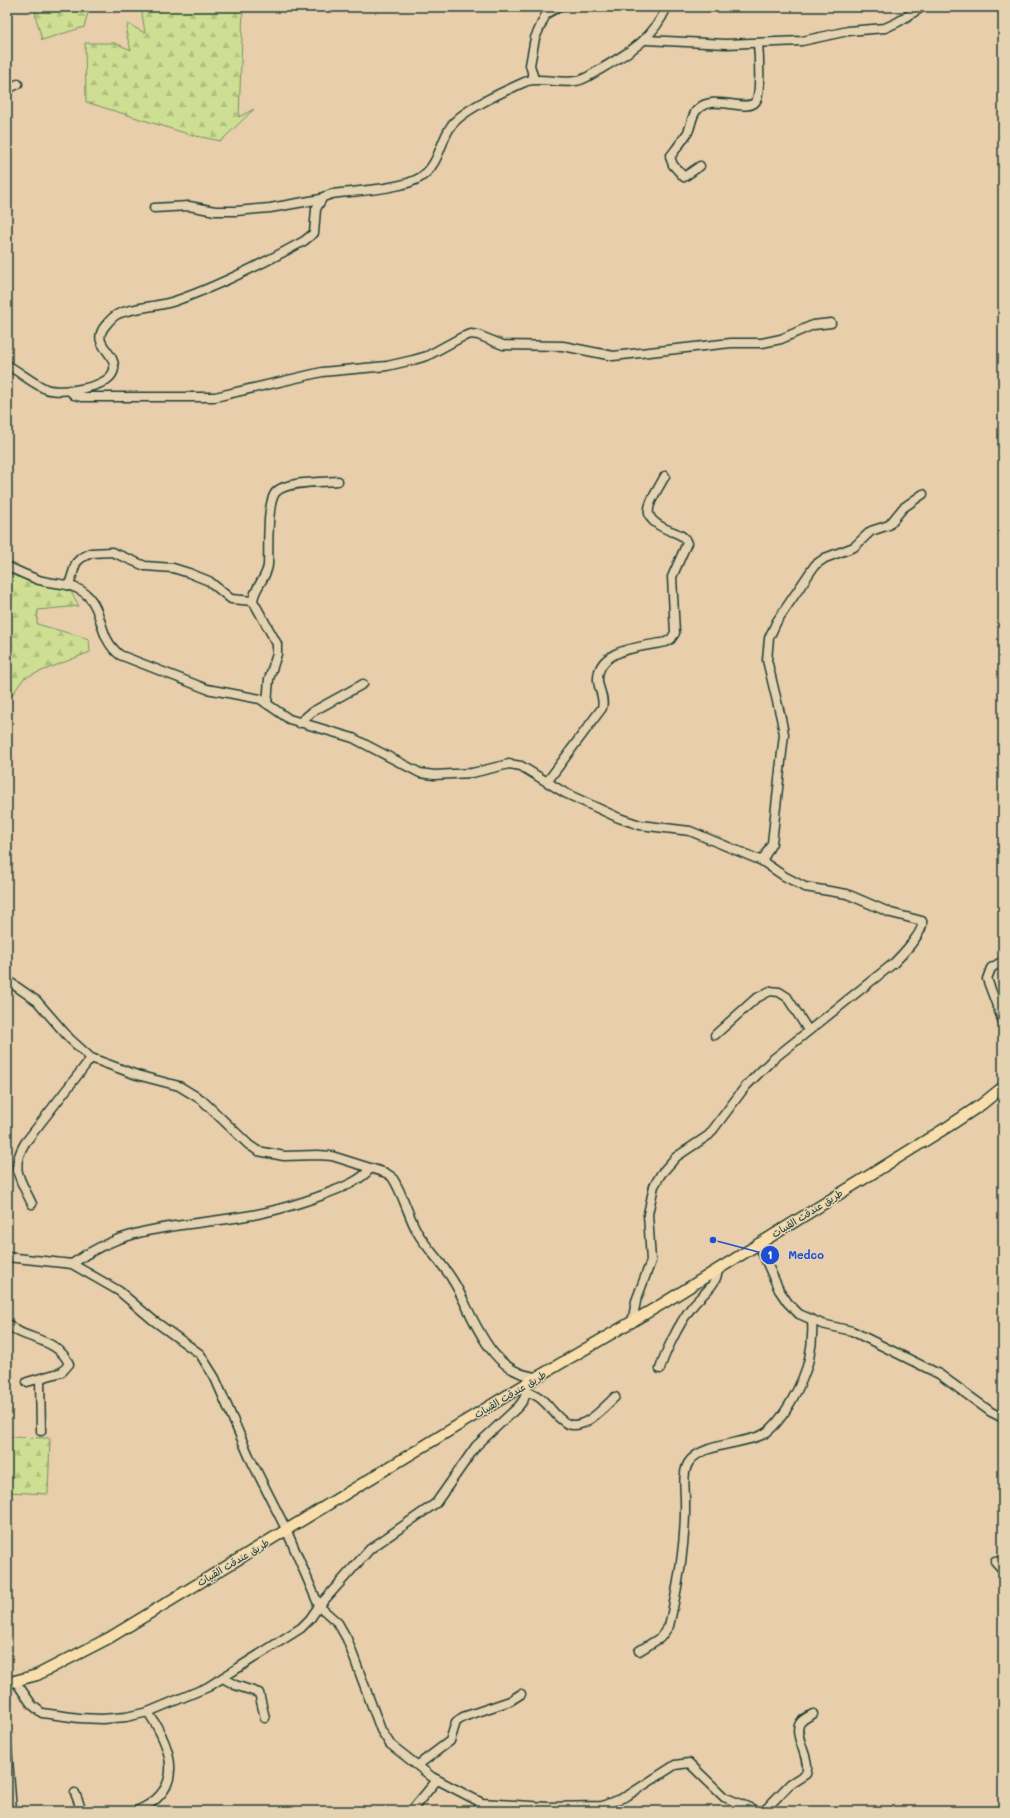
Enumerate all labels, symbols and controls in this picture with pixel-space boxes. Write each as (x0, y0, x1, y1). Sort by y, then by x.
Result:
street label: طريق عندقت القبيات (769, 1185, 845, 1241)
callout: Medco (760, 1244, 832, 1267)
text: 1 (767, 1246, 773, 1262)
text: Medco (788, 1247, 824, 1262)
street label: طريق عندقت القبيات (471, 1367, 549, 1421)
street label: طريق عندقت القبيات (194, 1535, 272, 1589)

